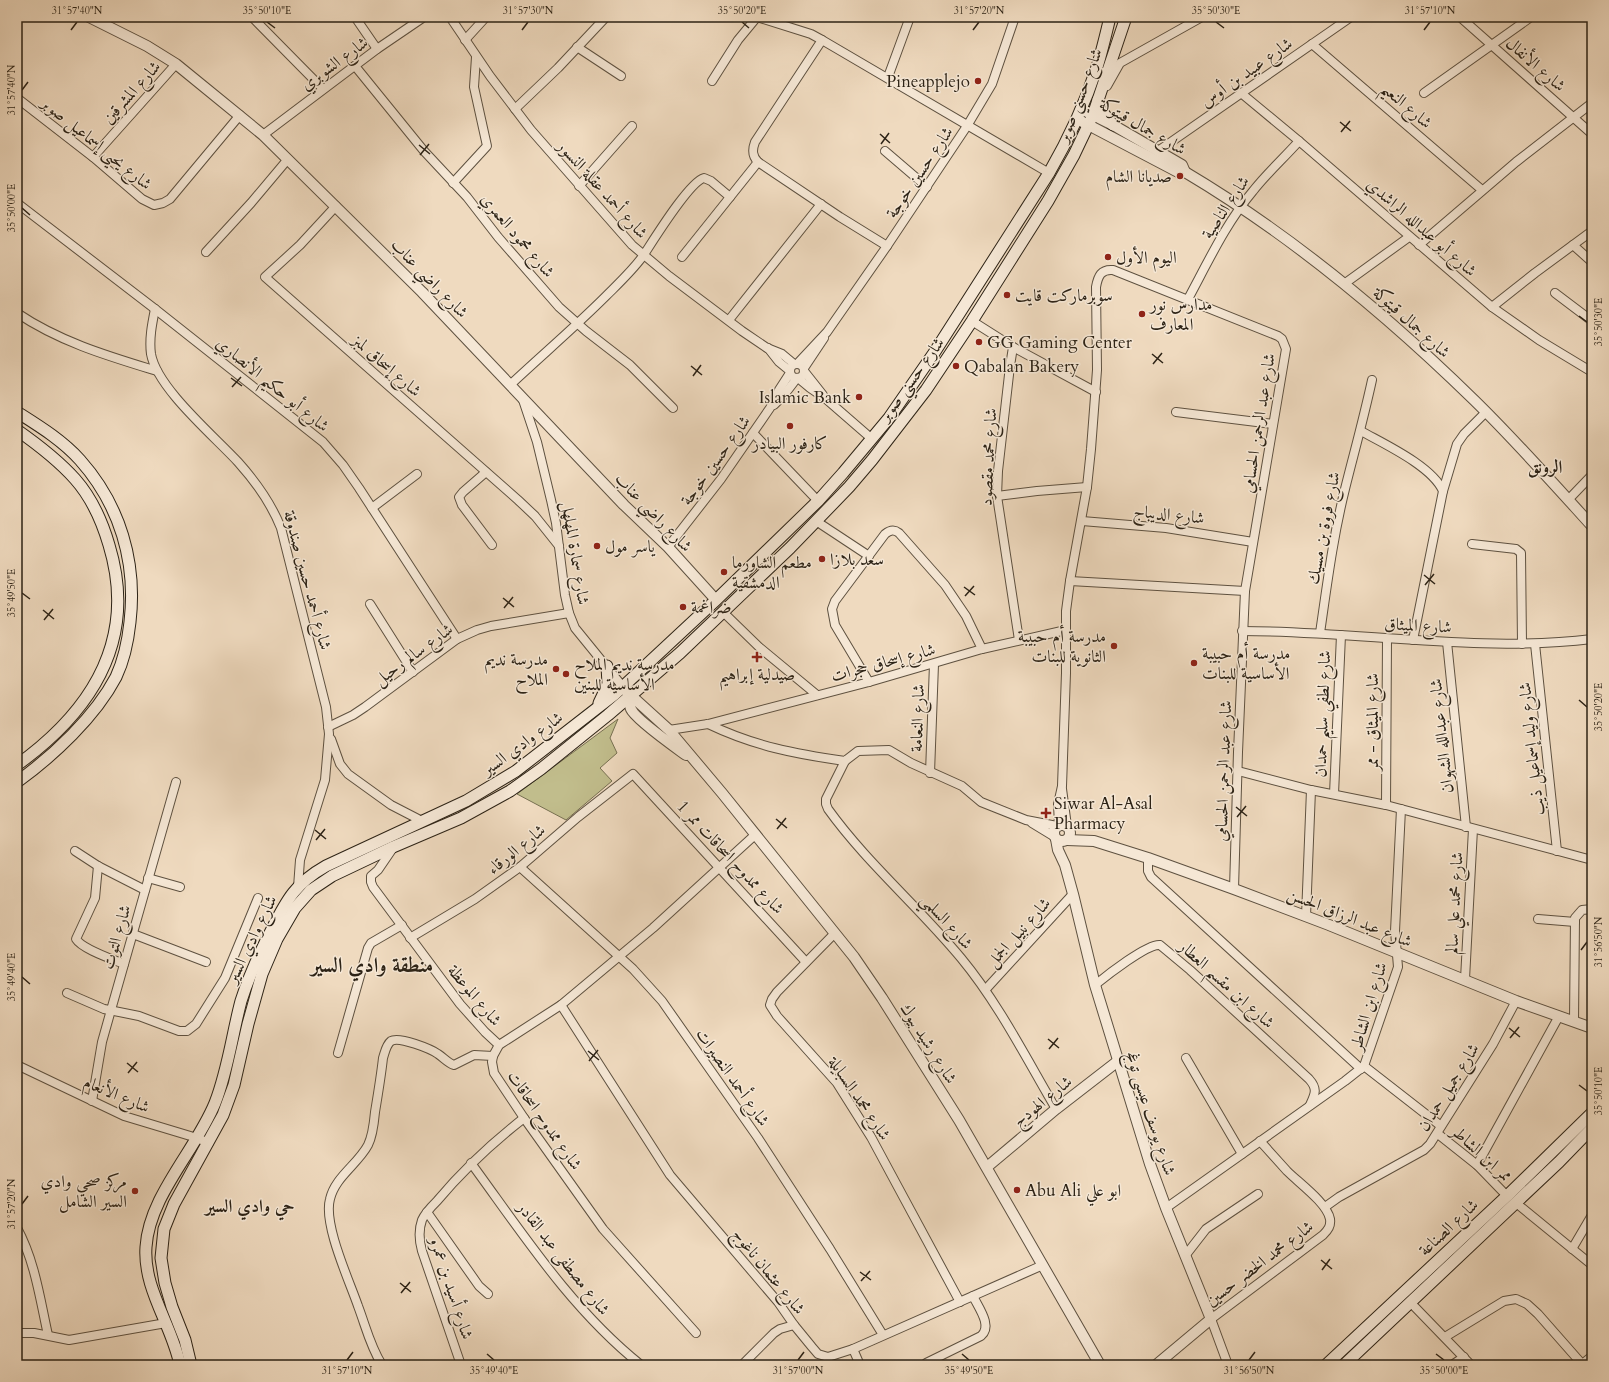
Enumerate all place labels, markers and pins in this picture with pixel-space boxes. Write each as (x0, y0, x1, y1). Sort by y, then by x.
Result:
place label: Pineapplejo (886, 70, 970, 93)
marker: Pineapplejo (973, 76, 983, 86)
place label: صديانا الشام (1105, 165, 1172, 191)
marker: صديانا الشام (1175, 171, 1185, 181)
place label: اليوم الأول (1116, 246, 1177, 272)
marker: اليوم الأول (1103, 252, 1113, 262)
place label: سوبرماركت قايت (1015, 284, 1113, 307)
marker: سوبرماركت قايت (1002, 290, 1012, 300)
place label: مدارس نور المعارف (1148, 293, 1212, 336)
marker: مدارس نور المعارف (1137, 309, 1147, 319)
place label: GG Gaming Center (987, 331, 1133, 354)
marker: GG Gaming Center (974, 337, 984, 347)
place label: Qabalan Bakery (964, 355, 1079, 378)
marker: Qabalan Bakery (951, 361, 961, 371)
place label: Islamic Bank (759, 386, 852, 409)
marker: Islamic Bank (854, 392, 864, 402)
marker: كارفور البيادر (785, 421, 795, 431)
place label: كارفور البيادر (750, 432, 828, 455)
place label: ياسر مول (605, 535, 655, 558)
marker: ياسر مول (592, 541, 602, 551)
place label: سعد بلازا (830, 548, 884, 571)
place label: مطعم الشاورما الدمشقية (732, 551, 812, 594)
marker: سعد بلازا (817, 554, 827, 564)
marker: مطعم الشاورما الدمشقية (719, 567, 729, 577)
place label: ضراغمة (691, 596, 732, 619)
marker: ضراغمة (678, 602, 688, 612)
place label: مدرسة أم حبيبة الثانوية للبنات (1018, 624, 1106, 668)
marker: مدرسة أم حبيبة الثانوية للبنات (1109, 641, 1119, 651)
place label: مدرسة أم حبيبة الأساسية للبنات (1202, 641, 1290, 685)
place label: مدرسة نديم الملاح (485, 648, 548, 694)
marker: صيدلية إبراهيم (752, 652, 762, 662)
place label: مدرسة نديم الملاح الأساسية للبنين (574, 653, 675, 696)
marker: مدرسة أم حبيبة الأساسية للبنات (1189, 658, 1199, 668)
place label: صيدلية إبراهيم (719, 663, 795, 691)
marker: مدرسة نديم الملاح (551, 664, 561, 674)
marker: مدرسة نديم الملاح الأساسية للبنين (561, 669, 571, 679)
place label: Siwar Al-Asal Pharmacy (1054, 792, 1153, 835)
marker: Siwar Al-Asal Pharmacy (1041, 808, 1051, 818)
place label: مركز صحي وادي السير الشامل (41, 1170, 127, 1213)
place label: Abu Ali ابو علي (1025, 1179, 1121, 1207)
marker: Abu Ali ابو علي (1012, 1185, 1022, 1195)
marker: مركز صحي وادي السير الشامل (130, 1186, 140, 1196)

